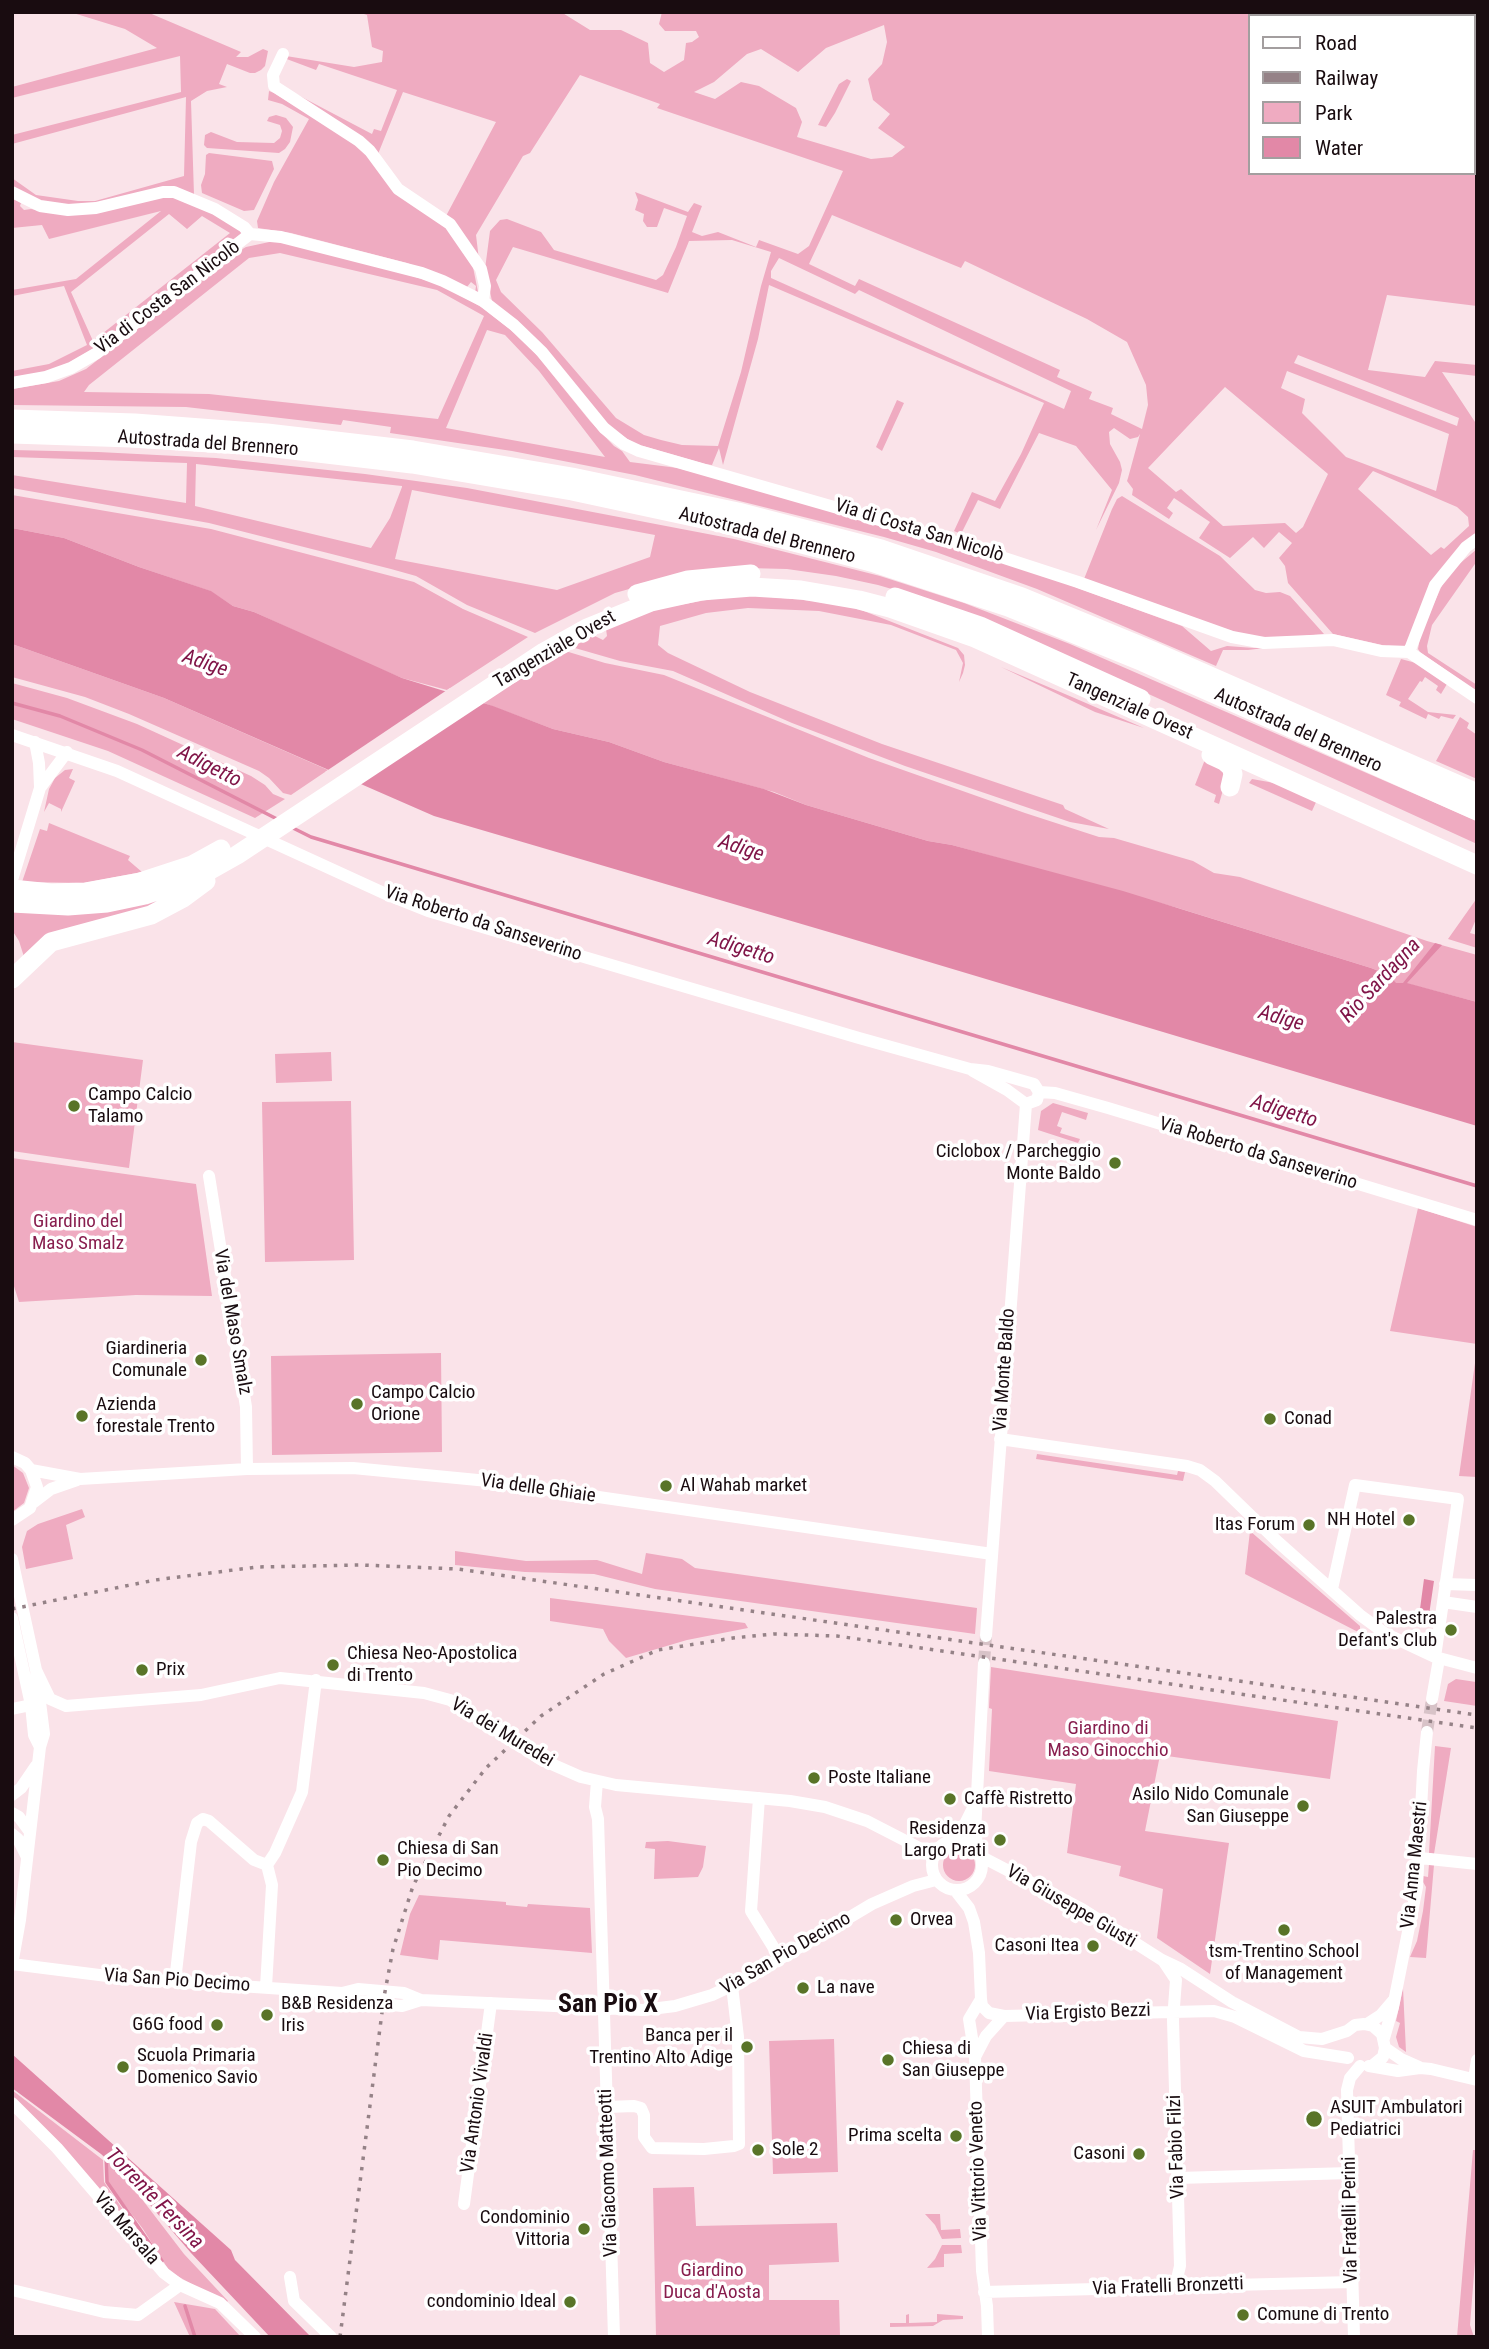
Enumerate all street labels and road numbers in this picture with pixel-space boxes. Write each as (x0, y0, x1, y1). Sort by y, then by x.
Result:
street label: Via di Costa San Nicolò (91, 236, 245, 360)
street label: Autostrada del Brennero (117, 426, 299, 462)
street label: Via di Costa San Nicolò (832, 494, 1006, 568)
street label: Autostrada del Brennero (676, 503, 858, 569)
street label: Tangenziale Ovest (490, 606, 620, 694)
street label: Tangenziale Ovest (1062, 669, 1196, 745)
street label: Autostrada del Brennero (1211, 684, 1385, 778)
street label: Via Roberto da Sanseverino (381, 881, 585, 967)
street label: Via Roberto da Sanseverino (1156, 1113, 1360, 1195)
street label: Via del Maso Smalz (208, 1247, 256, 1397)
street label: Via Monte Baldo (989, 1308, 1021, 1432)
street label: Via delle Ghiaie (479, 1470, 597, 1508)
street label: Via dei Muredei (446, 1693, 558, 1773)
street label: Via Anna Maestri (1397, 1800, 1433, 1930)
street label: Via Giuseppe Giusti (1002, 1861, 1140, 1953)
street label: Via San Pio Decimo (717, 1908, 855, 2000)
street label: Via San Pio Decimo (103, 1965, 251, 1997)
street label: Via Ergisto Bezzi (1025, 1999, 1151, 2027)
street label: Via Antonio Vivaldi (457, 2031, 499, 2175)
street label: Via Giacomo Matteotti (595, 2088, 623, 2258)
street label: Via Fabio Filzi (1164, 2094, 1190, 2200)
street label: Via Vittorio Veneto (965, 2100, 993, 2242)
street label: Via Fratelli Perini (1338, 2156, 1364, 2284)
street label: Via Marsala (88, 2188, 164, 2270)
street label: Via Fratelli Bronzetti (1092, 2273, 1244, 2301)

